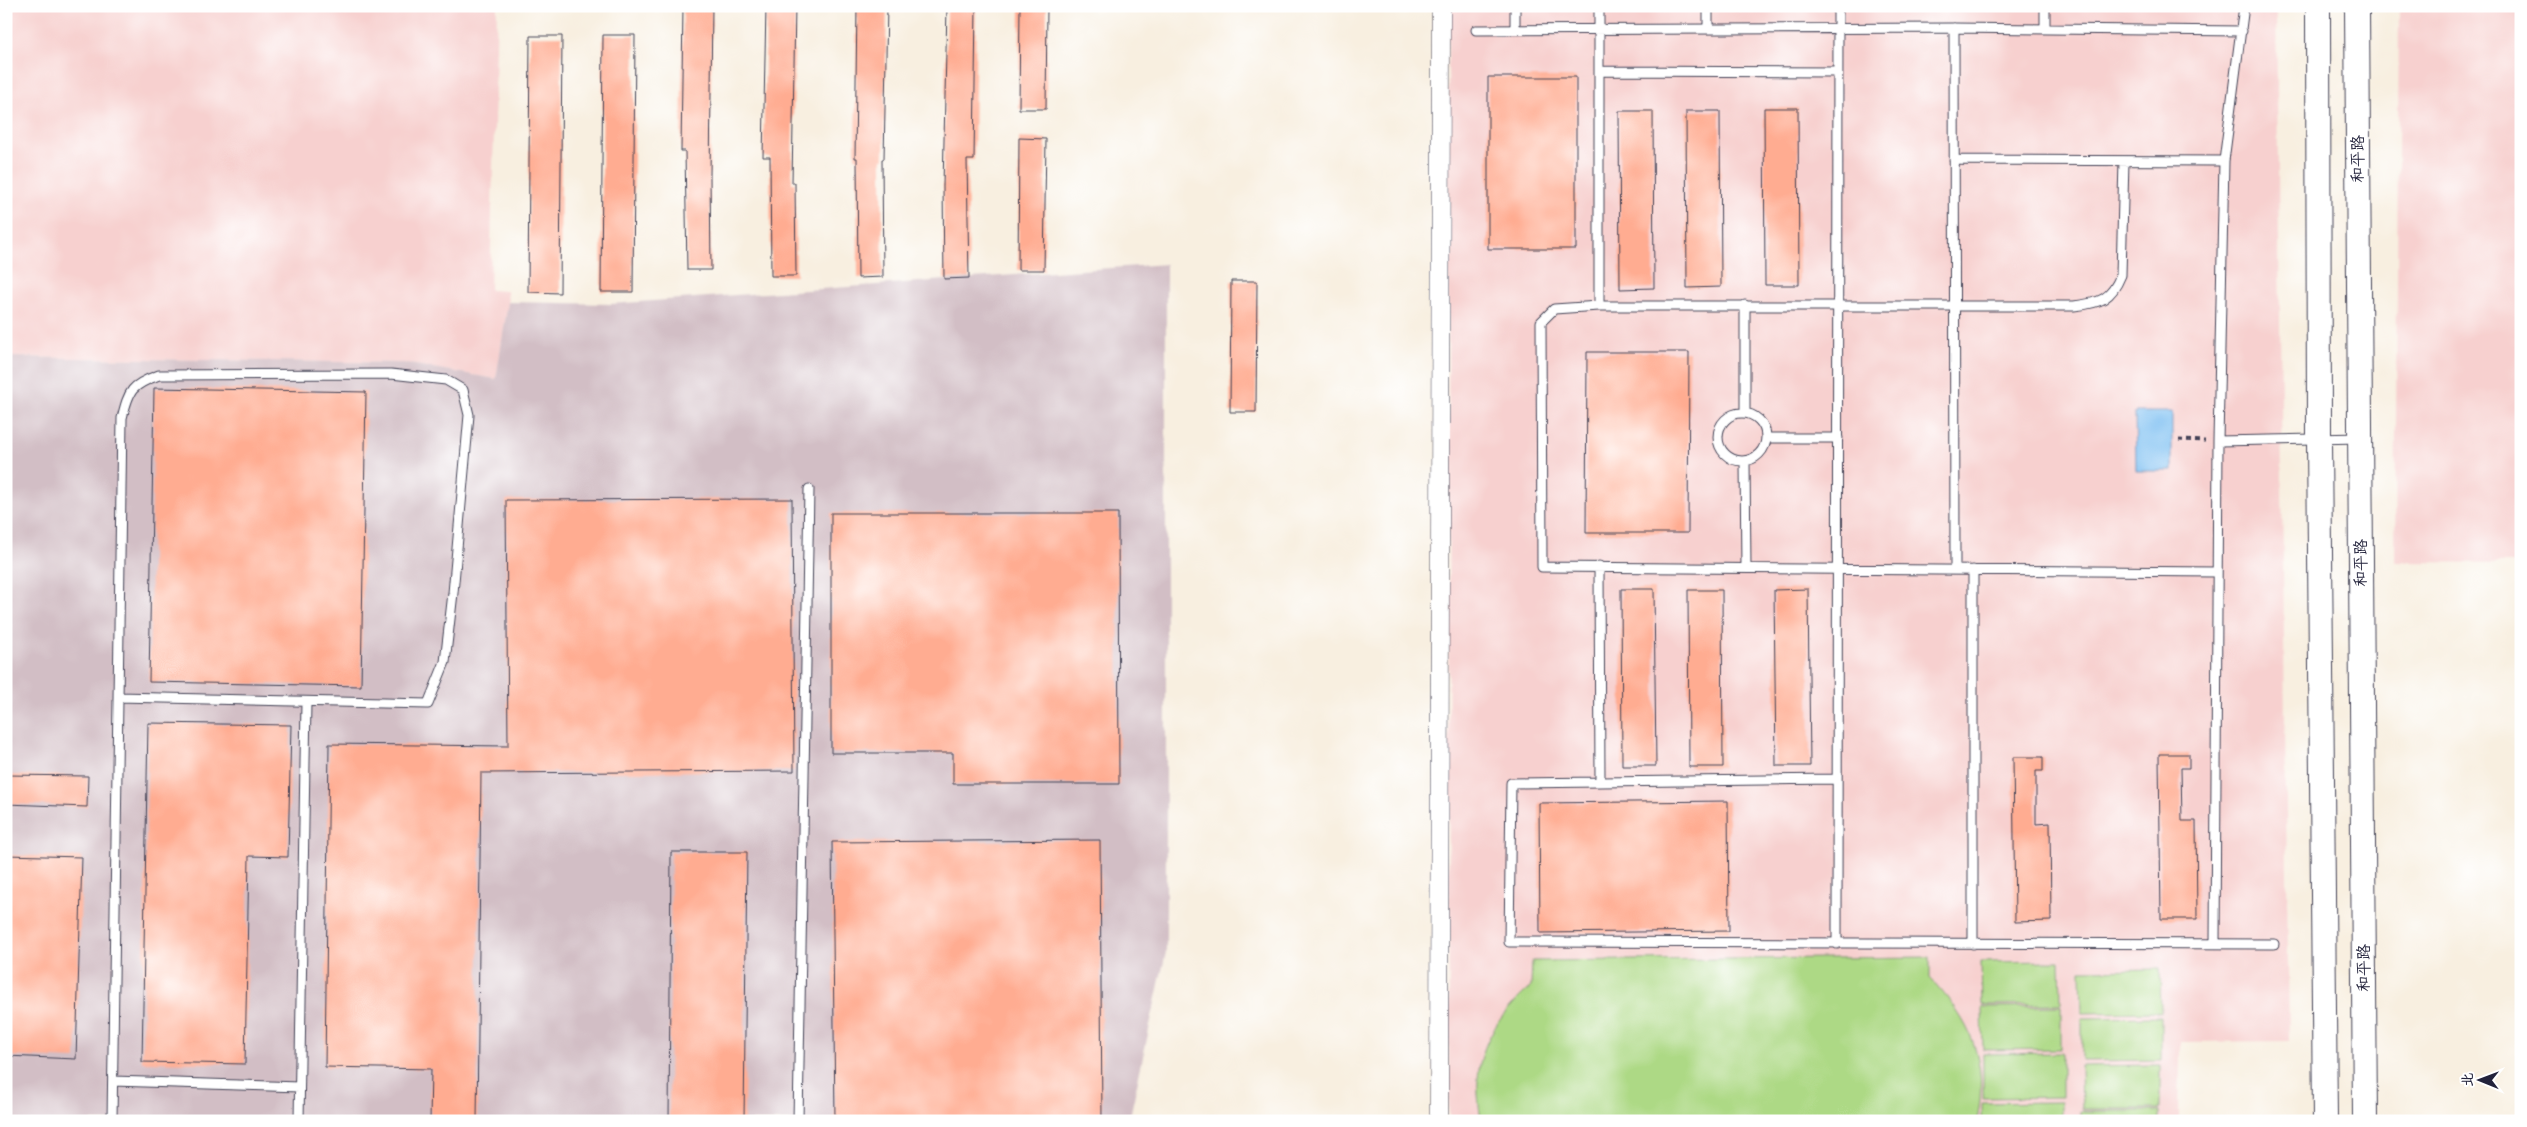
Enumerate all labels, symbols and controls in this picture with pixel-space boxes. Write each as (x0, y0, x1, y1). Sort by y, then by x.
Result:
street label: 和平路 (2349, 135, 2367, 183)
street label: 和平路 (2352, 539, 2370, 587)
street label: 和平路 (2355, 944, 2373, 992)
north arrow (2454, 1054, 2504, 1104)
text: 北 (2459, 1073, 2476, 1087)

